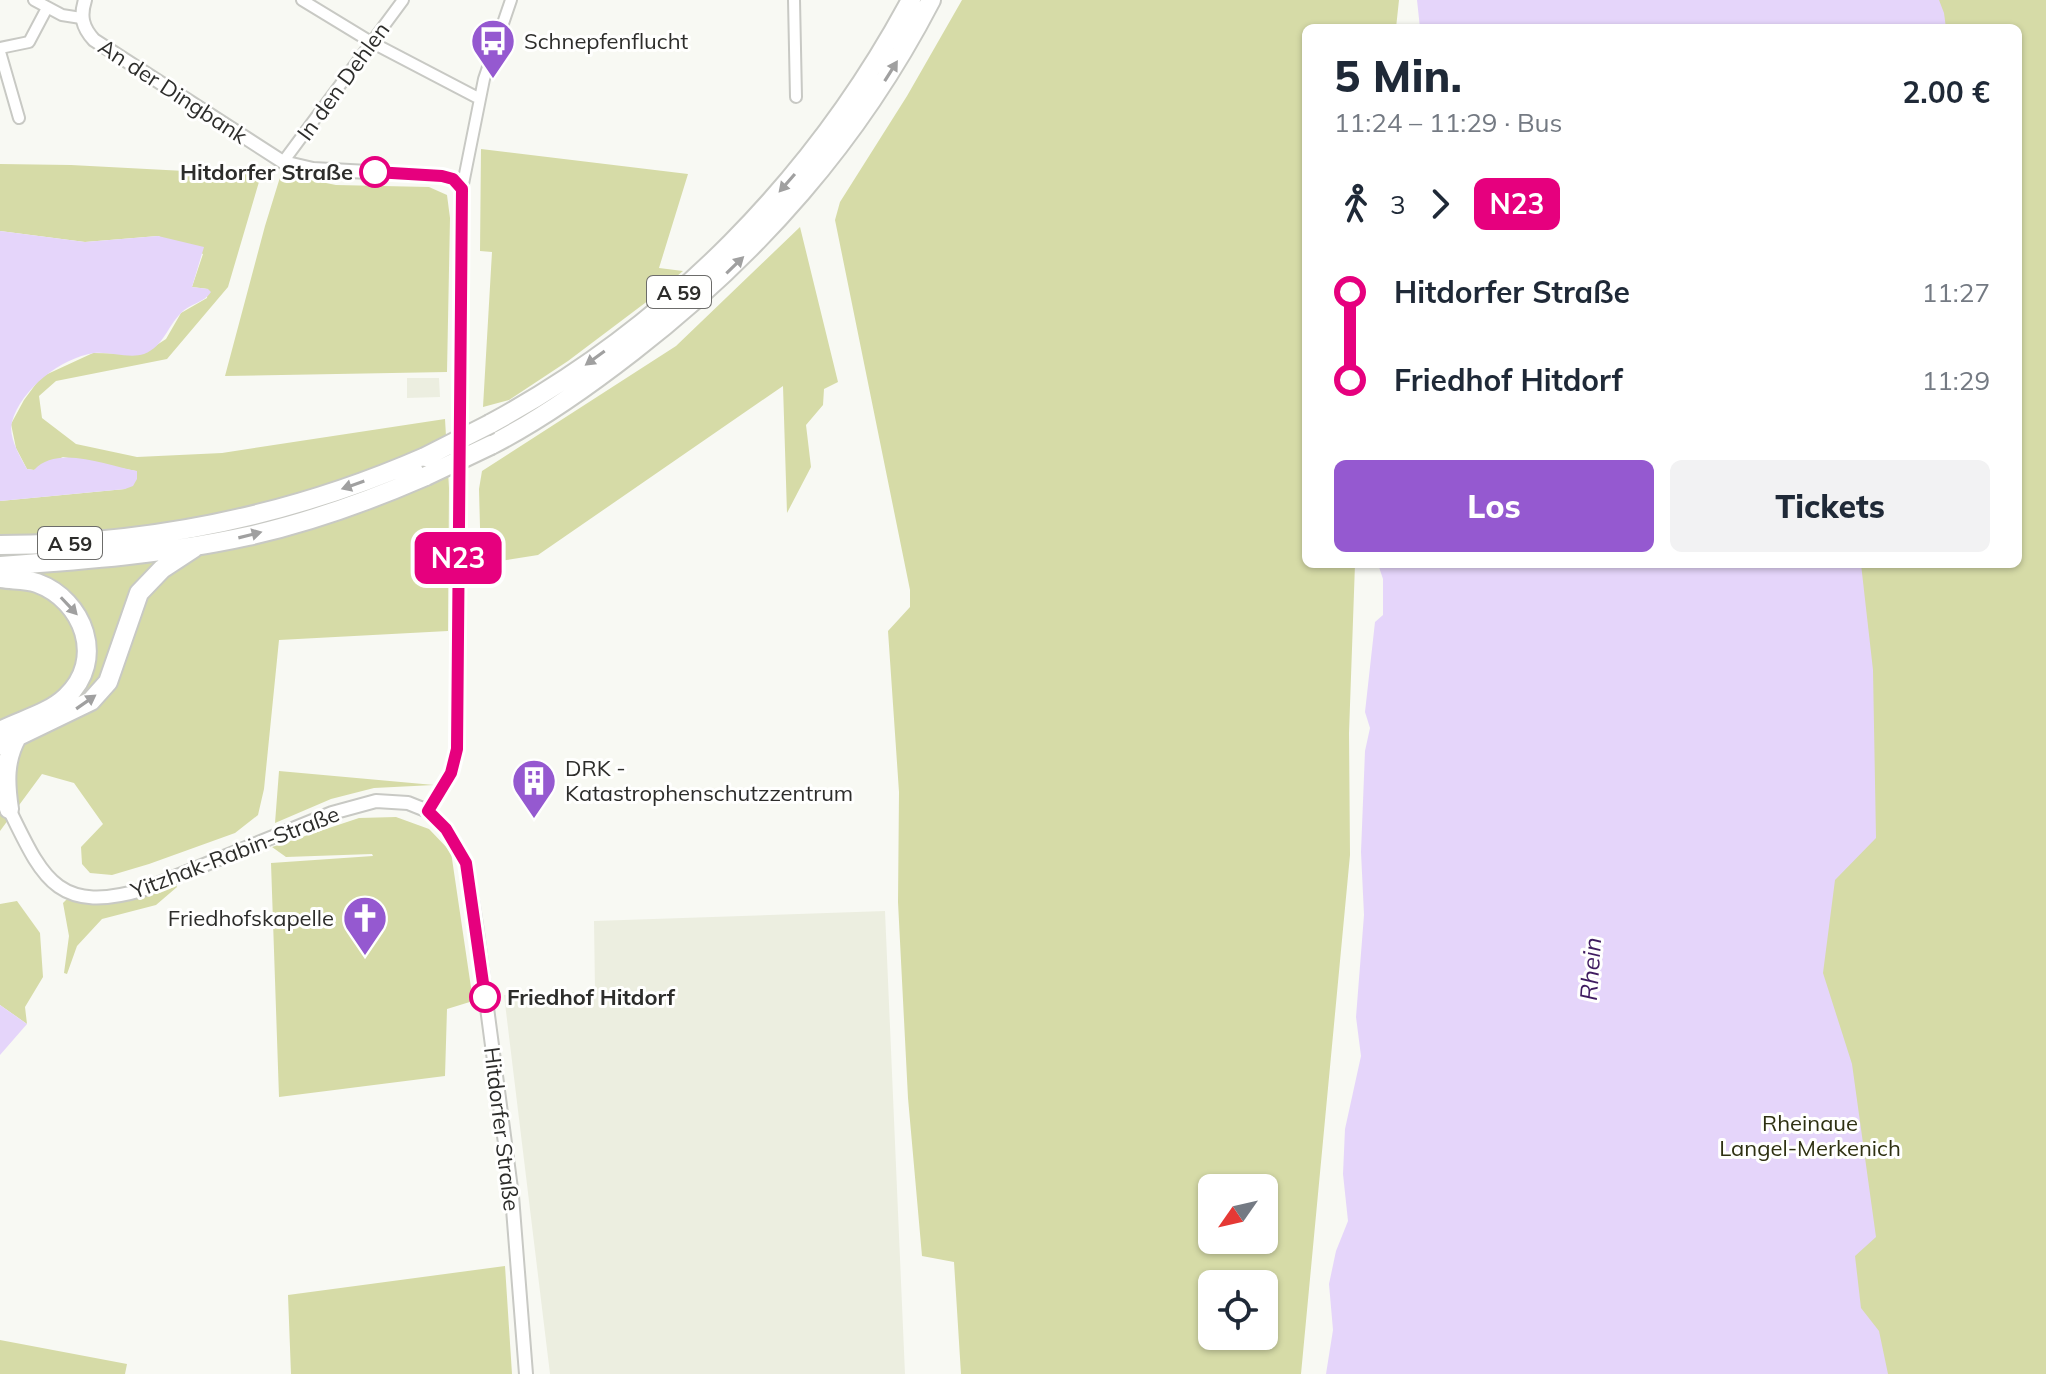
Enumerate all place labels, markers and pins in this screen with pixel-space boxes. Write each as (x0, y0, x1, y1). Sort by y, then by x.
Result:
bus stop icon: Schnepfenflucht (469, 17, 517, 80)
place label: Schnepfenflucht (524, 27, 689, 55)
marker: Hitdorfer Straße (360, 157, 390, 187)
place label: Hitdorfer Straße (180, 158, 353, 186)
place label: DRK - Katastrophenschutzzentrum (565, 754, 853, 807)
building icon: DRK - Katastrophenschutzzentrum (510, 757, 558, 820)
church icon: Friedhofskapelle (341, 894, 389, 957)
place label: Friedhofskapelle (168, 904, 334, 932)
marker: Friedhof Hitdorf (470, 982, 500, 1012)
place label: Friedhof Hitdorf (507, 983, 676, 1011)

